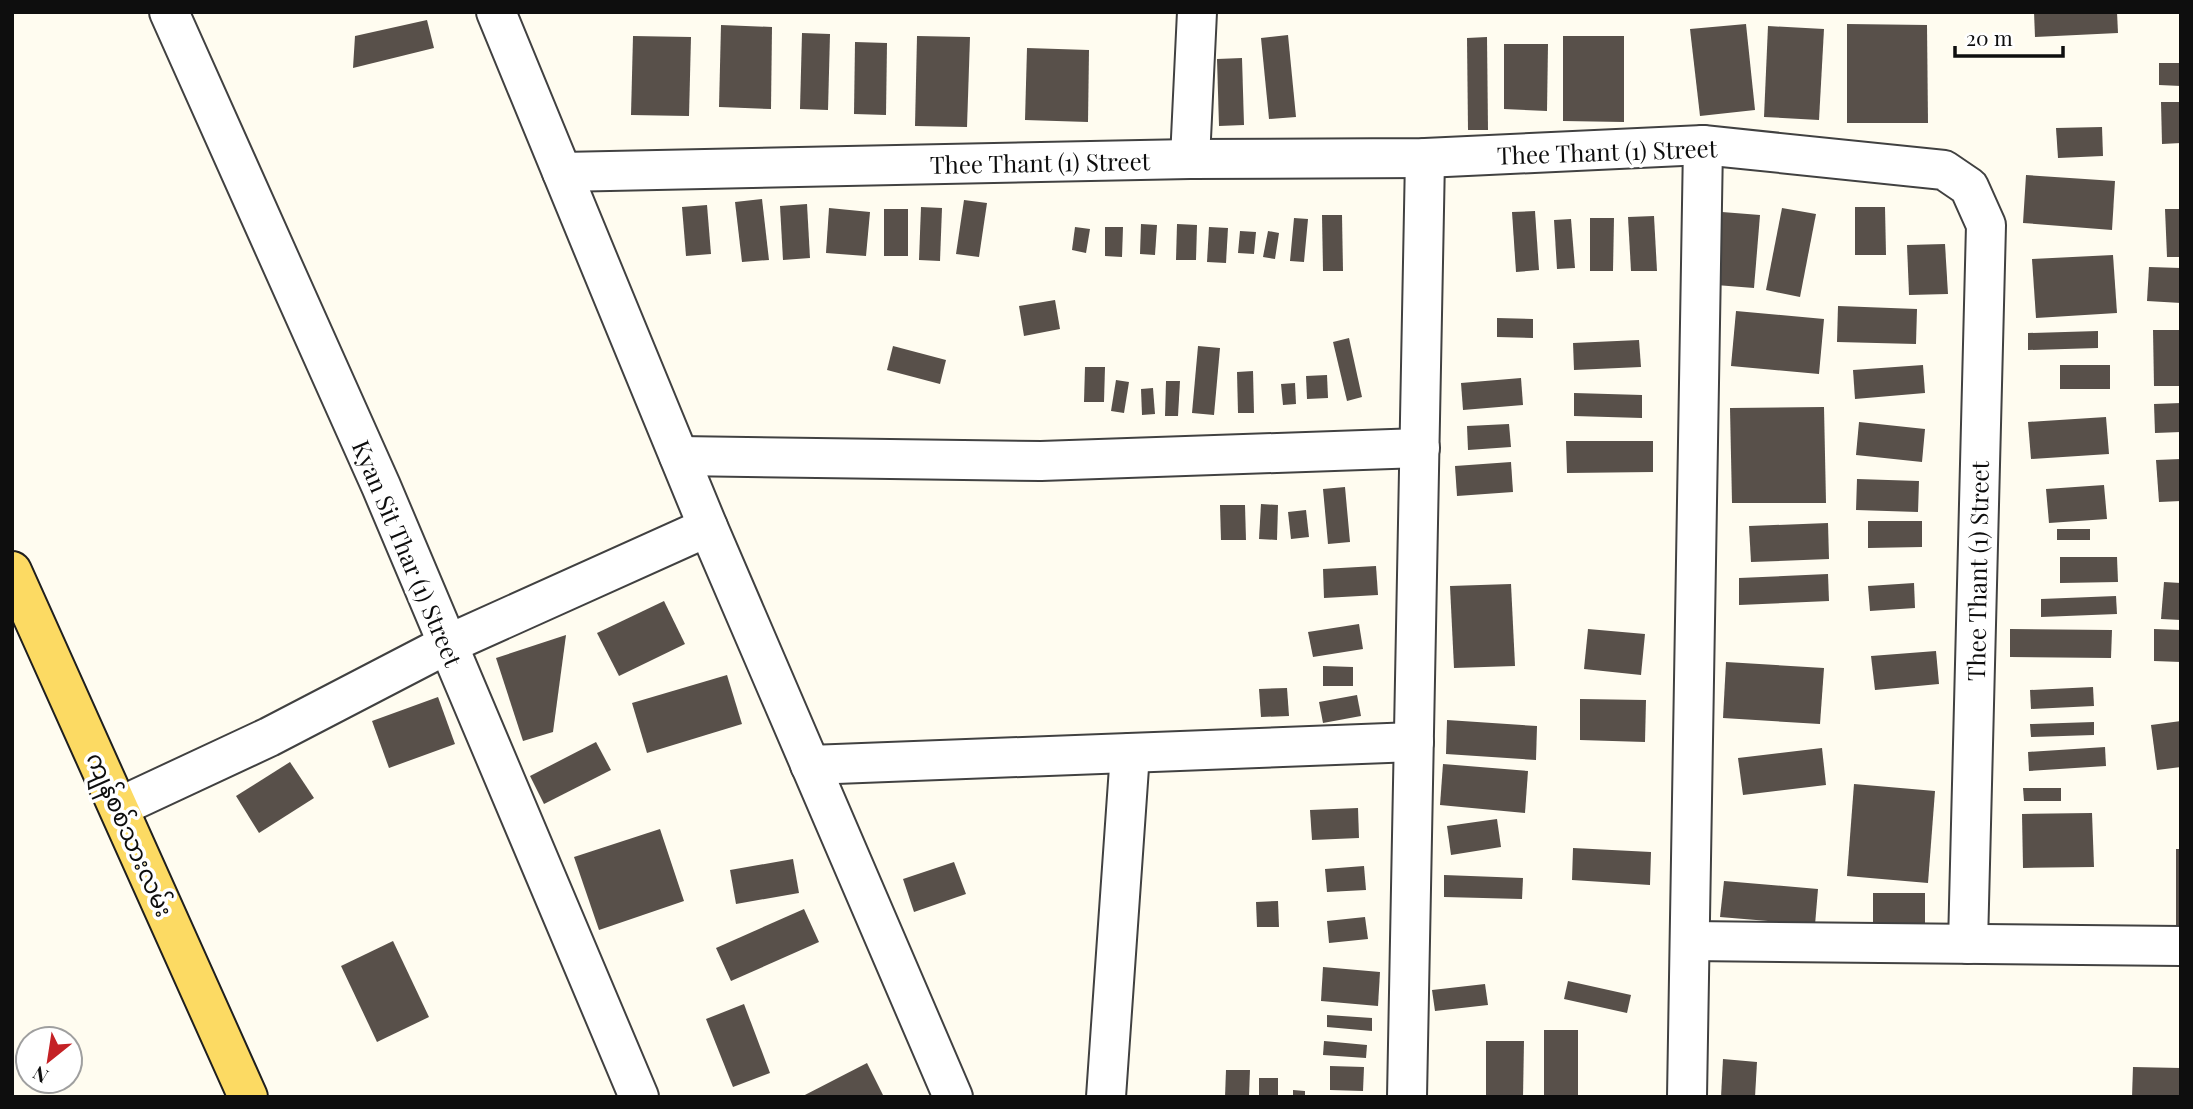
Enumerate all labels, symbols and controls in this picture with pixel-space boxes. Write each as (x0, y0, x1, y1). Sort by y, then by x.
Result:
scale bar (1955, 14, 2064, 58)
text: 20 m (1966, 23, 2013, 51)
street label: Thee Thant (1) Street (1496, 131, 1718, 171)
street label: Thee Thant (1) Street (930, 144, 1151, 180)
street label: Kyan Sit Thar (1) Street (346, 435, 470, 672)
street label: Thee Thant (1) Street (1959, 460, 1995, 681)
street label: ကျန်စစ်သားလမ်း (76, 747, 182, 923)
north arrow (14, 1025, 84, 1095)
text: N (27, 1061, 52, 1090)

